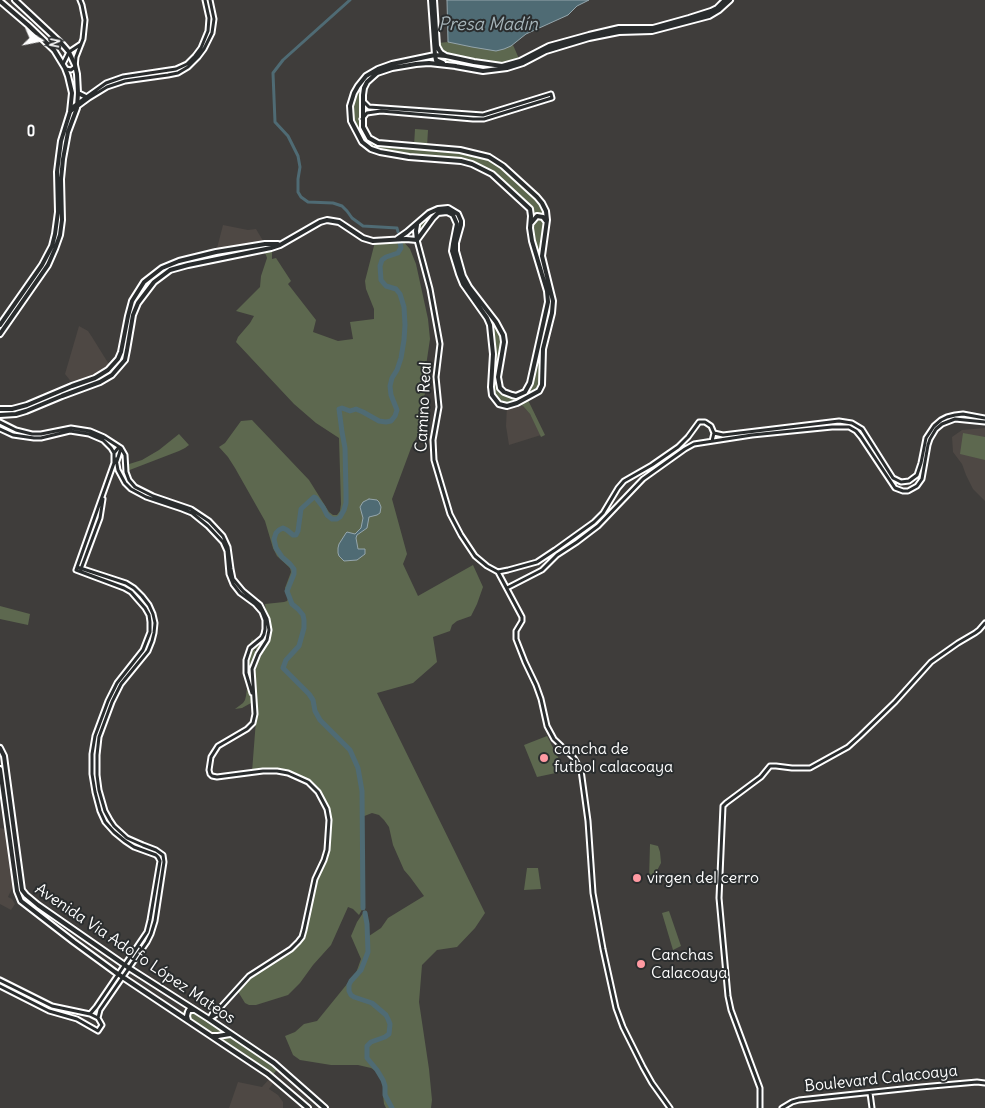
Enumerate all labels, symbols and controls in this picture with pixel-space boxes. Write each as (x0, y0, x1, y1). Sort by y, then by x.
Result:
water label: Presa Madín (438, 14, 538, 36)
north arrow (15, 15, 65, 65)
text: N (45, 36, 64, 49)
street label: Camino Real (412, 361, 436, 453)
place label: cancha de futbol calacoaya (554, 739, 673, 777)
marker: cancha de futbol calacoaya (538, 752, 550, 764)
place label: virgen del cerro (647, 868, 759, 888)
marker: virgen del cerro (631, 872, 643, 884)
street label: Avenida Via Adolfo López Mateos (31, 880, 239, 1028)
place label: Canchas Calacoaya (651, 945, 727, 983)
marker: Canchas Calacoaya (635, 958, 647, 970)
street label: Boulevard Calacoaya (803, 1061, 959, 1097)

